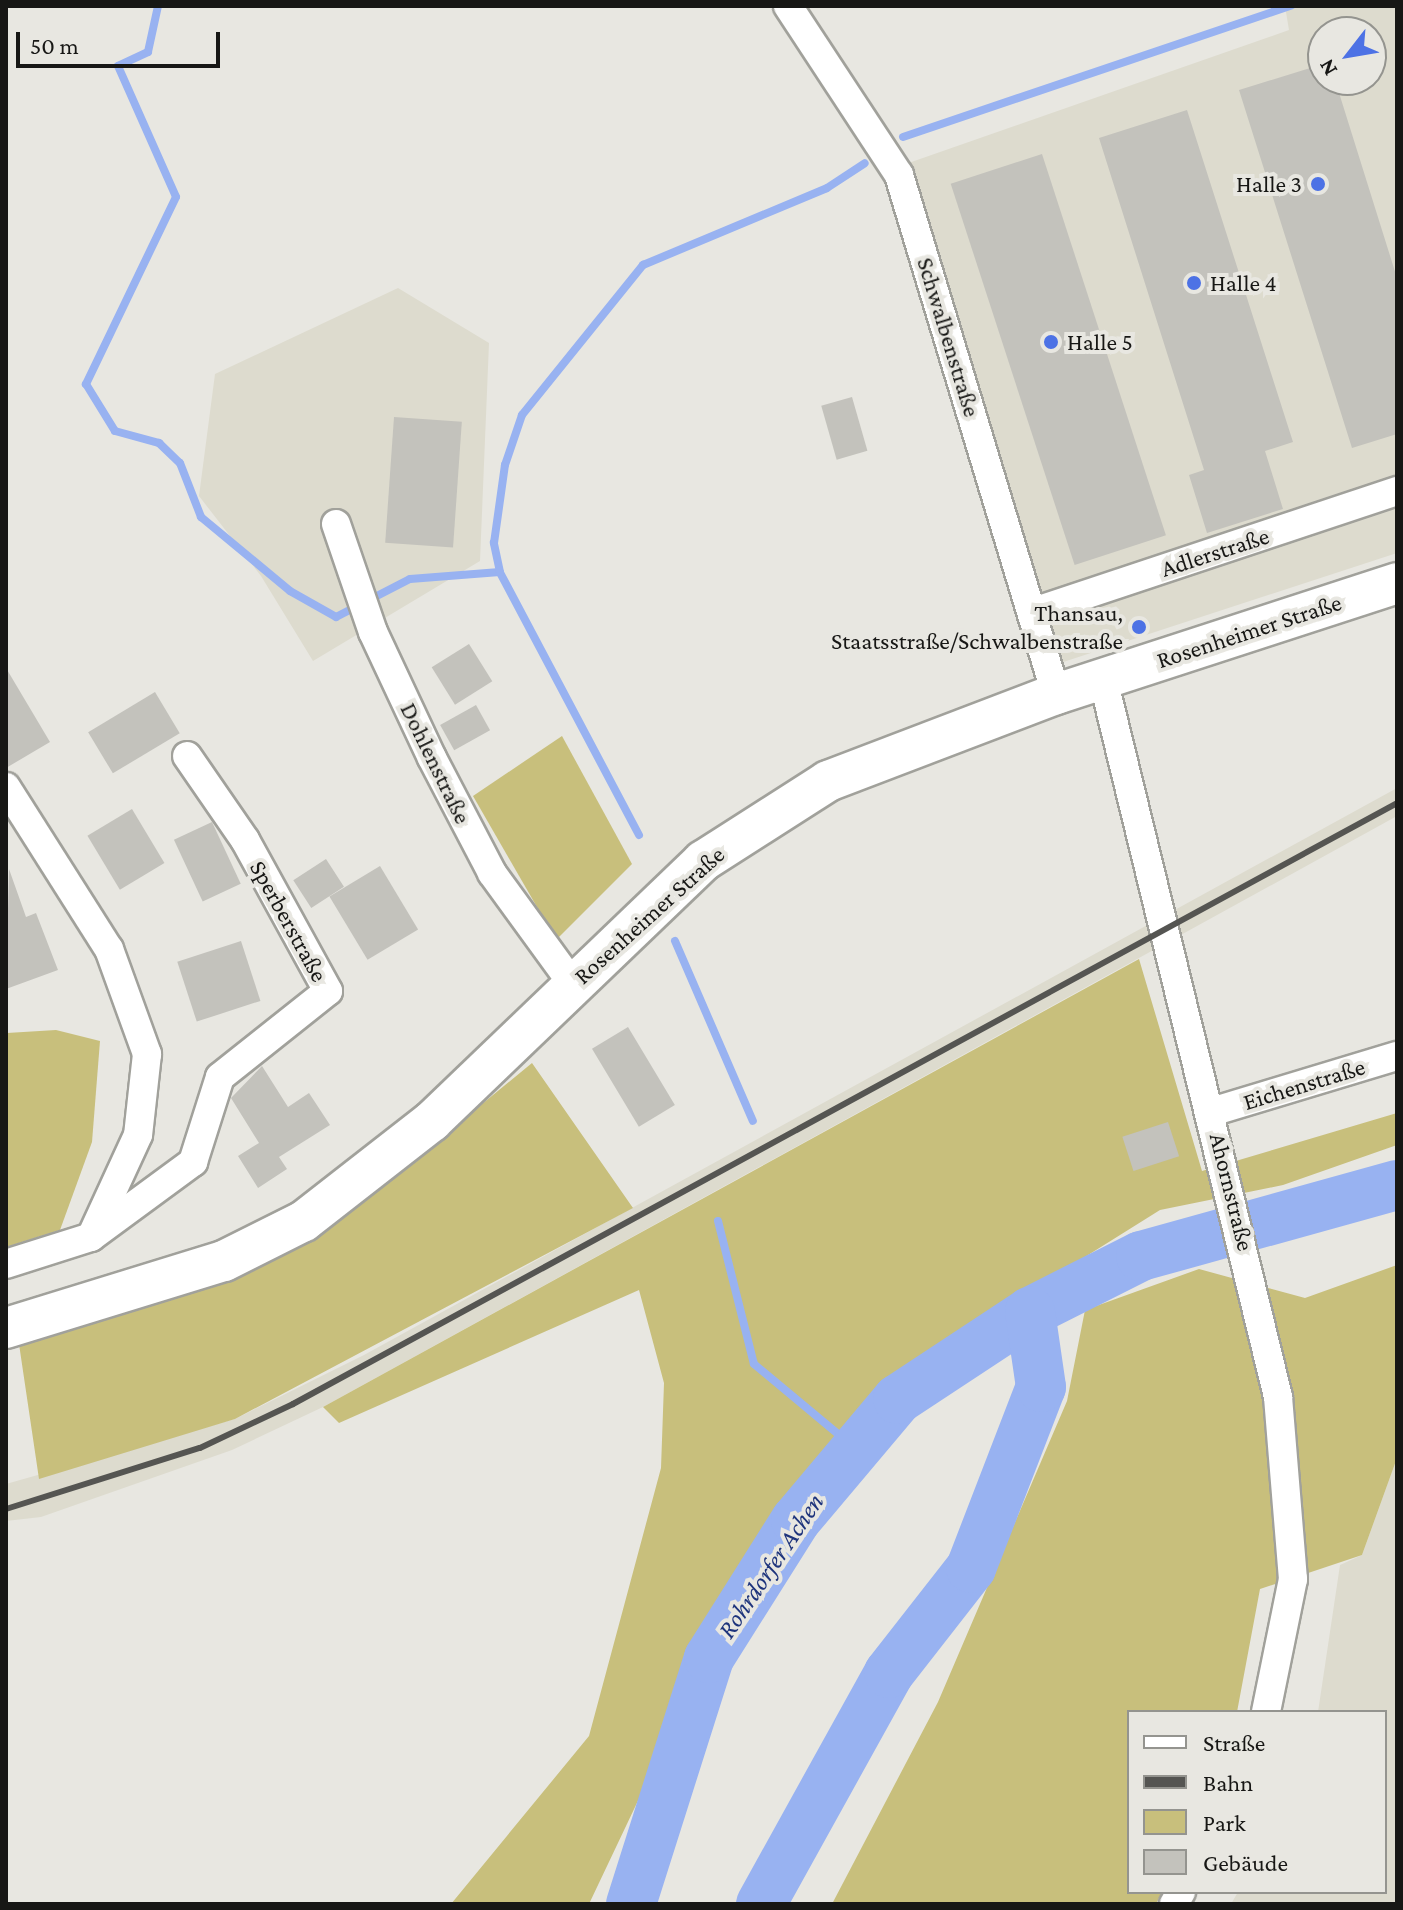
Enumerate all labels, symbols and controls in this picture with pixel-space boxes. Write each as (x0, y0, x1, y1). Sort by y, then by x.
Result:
scale bar (20, 16, 224, 66)
north arrow (1307, 16, 1387, 96)
text: 50 m (30, 32, 79, 59)
text: N (1313, 55, 1342, 80)
place label: Halle 3 (1236, 170, 1302, 198)
marker: Halle 3 (1309, 175, 1327, 193)
street label: Schwalbenstraße (911, 254, 987, 420)
place label: Halle 4 (1210, 269, 1277, 297)
marker: Halle 4 (1185, 274, 1203, 292)
place label: Halle 5 (1067, 328, 1133, 356)
marker: Halle 5 (1042, 333, 1060, 351)
street label: Adlerstraße (1157, 521, 1273, 583)
street label: Rosenheimer Straße (1153, 588, 1345, 674)
place label: Thansau, Staatsstraße/Schwalbenstraße (831, 599, 1123, 655)
marker: Thansau, Staatsstraße/Schwalbenstraße (1130, 618, 1148, 636)
street label: Dohlenstraße (394, 698, 478, 828)
street label: Rosenheimer Straße (568, 840, 730, 990)
street label: Sperberstraße (244, 855, 334, 987)
street label: Eichenstraße (1240, 1052, 1368, 1116)
street label: Ahornstraße (1203, 1130, 1261, 1254)
water label: Rohrdorfer Achen (711, 1488, 831, 1644)
legend (1127, 1710, 1387, 1894)
text: Straße (1203, 1729, 1265, 1756)
text: Bahn (1203, 1769, 1253, 1796)
text: Park (1203, 1809, 1246, 1836)
text: Gebäude (1203, 1849, 1288, 1876)

